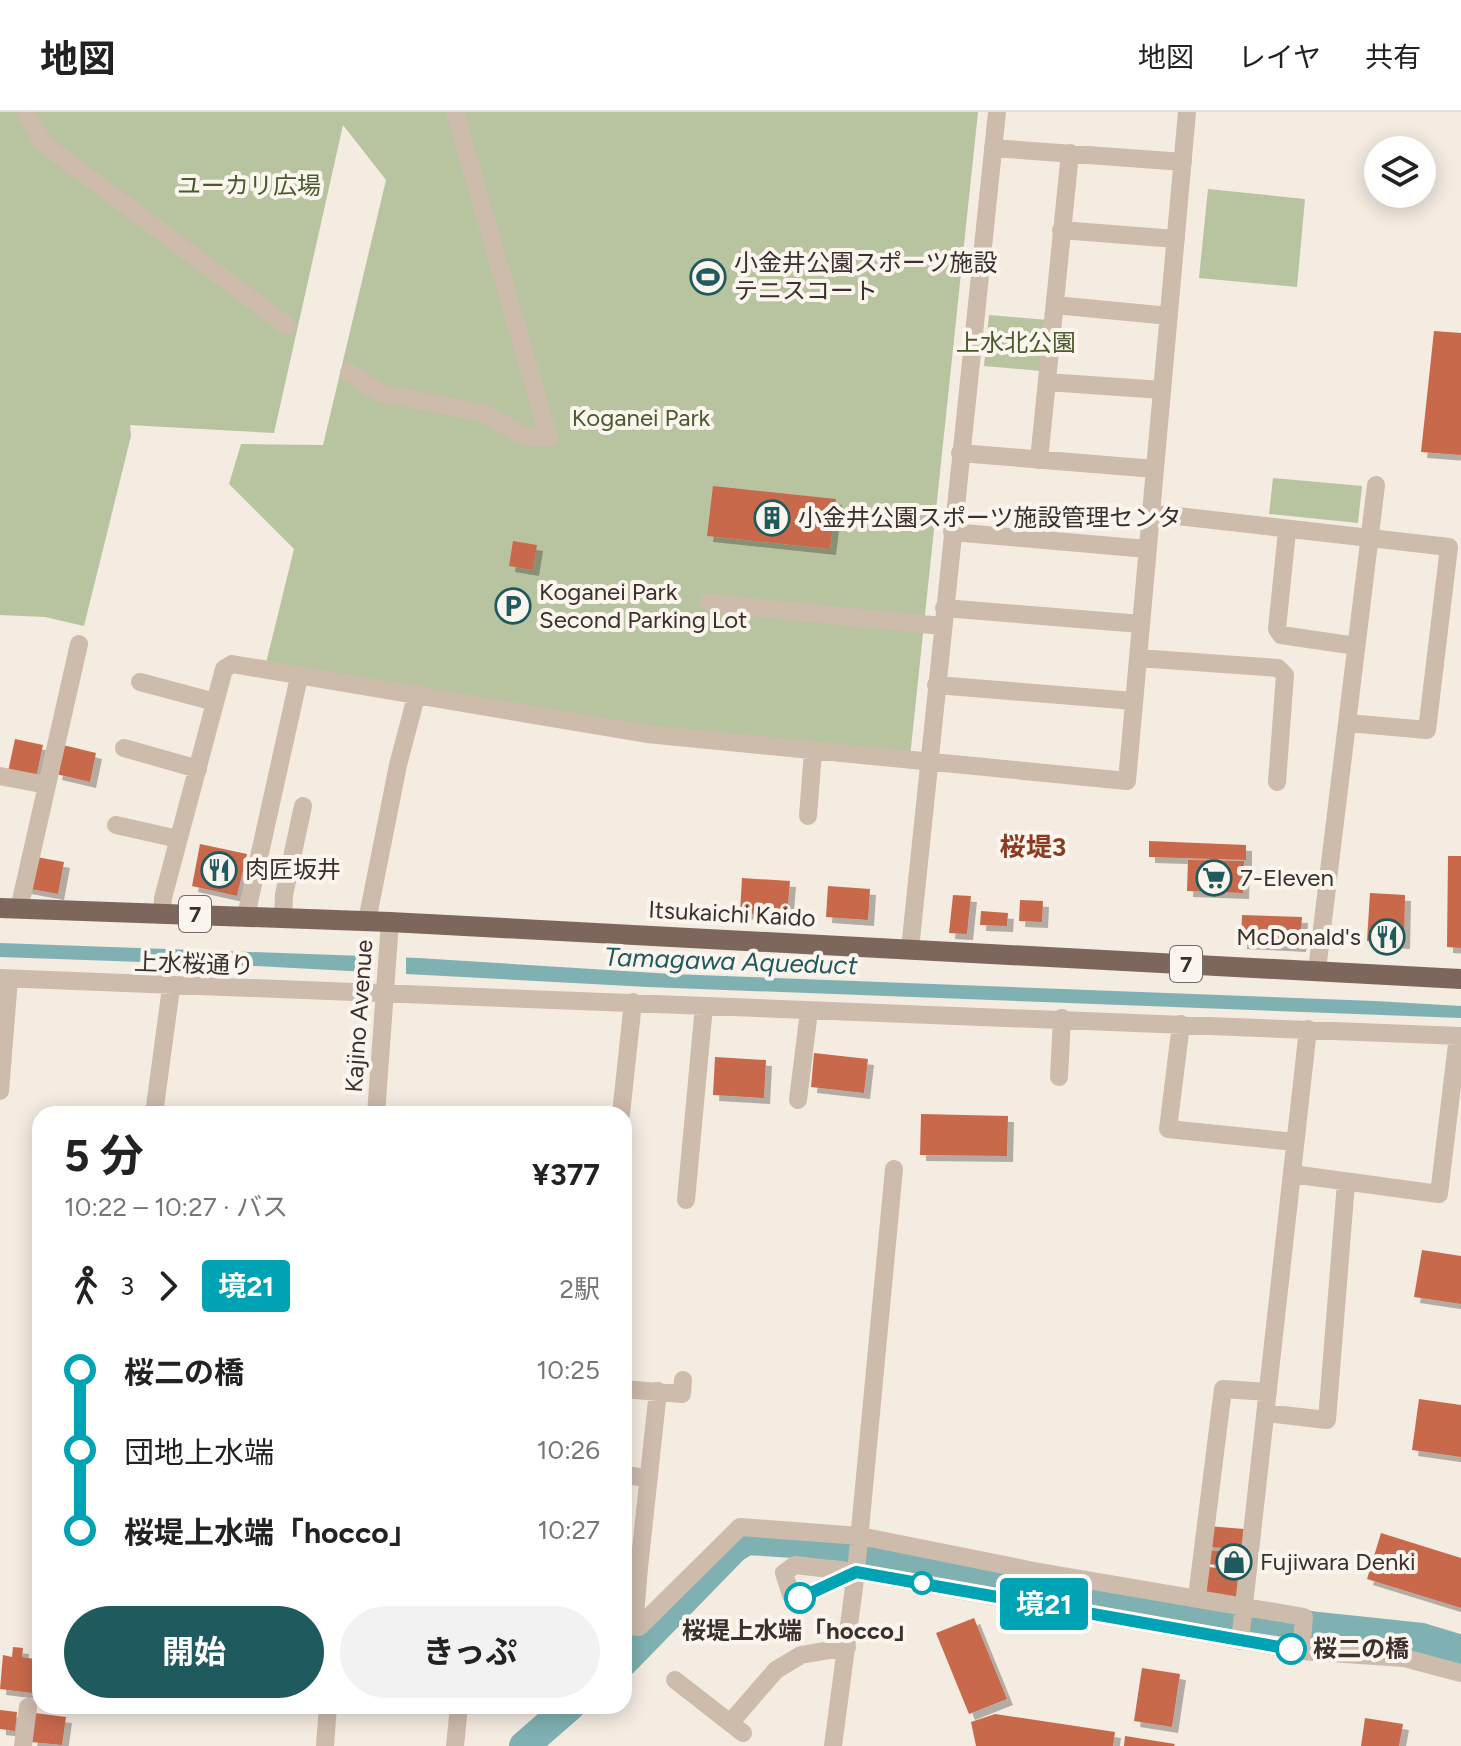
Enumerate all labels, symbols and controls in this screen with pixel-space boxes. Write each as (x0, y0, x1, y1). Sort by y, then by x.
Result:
text: 地図 (40, 36, 116, 82)
text: 地図 (1138, 40, 1194, 74)
text: レイヤ (1238, 40, 1321, 74)
text: 共有 (1365, 40, 1421, 74)
map controls (1364, 136, 1436, 208)
button: layers (1364, 136, 1436, 208)
park label: ユーカリ広場 (177, 171, 321, 200)
place label: 小金井公園スポーツ施設 テニスコート (734, 248, 998, 305)
sports icon: 小金井公園スポーツ施設 テニスコート (689, 258, 727, 296)
park label: 上水北公園 (956, 328, 1076, 357)
park label: Koganei Park (572, 403, 711, 432)
building icon: 小金井公園スポーツ施設管理センタ (753, 499, 791, 537)
place label: 小金井公園スポーツ施設管理センタ (798, 503, 1182, 532)
place label: Koganei Park Second Parking Lot (539, 577, 747, 634)
parking icon: Koganei Park Second Parking Lot (494, 587, 532, 625)
district label: 桜堤3 (1000, 831, 1066, 863)
restaurant icon: 肉匠坂井 (200, 851, 238, 889)
place label: 肉匠坂井 (245, 855, 341, 884)
supermarket icon: 7-Eleven (1195, 859, 1233, 897)
place label: 7-Eleven (1240, 863, 1334, 892)
street label: Itsukaichi Kaido (648, 895, 816, 932)
road number: 7 (179, 896, 211, 932)
restaurant icon: McDonald's (1368, 918, 1406, 956)
place label: McDonald's (1236, 922, 1361, 951)
street label: Kajino Avenue (339, 939, 378, 1093)
water label: Tamagawa Aqueduct (604, 941, 859, 981)
road number: 7 (1170, 946, 1202, 982)
street label: 上水桜通り (134, 947, 254, 980)
text: 5 分 (64, 1129, 144, 1182)
text: ¥377 (532, 1156, 600, 1193)
text: 10:22 – 10:27 · バス (64, 1191, 288, 1223)
icon: walk (64, 1264, 108, 1308)
icon: forward (146, 1264, 190, 1308)
text: 境21 (218, 1269, 274, 1303)
text: 3 (120, 1270, 134, 1302)
text: 2駅 (559, 1273, 600, 1305)
text: 桜二の橋 (124, 1354, 244, 1391)
text: 10:25 (537, 1354, 600, 1386)
text: 団地上水端 (124, 1434, 274, 1471)
text: 10:26 (537, 1434, 600, 1466)
text: 桜堤上水端「hocco」 (124, 1514, 419, 1551)
text: 10:27 (538, 1514, 600, 1546)
shop icon: Fujiwara Denki (1215, 1543, 1253, 1581)
place label: Fujiwara Denki (1260, 1547, 1415, 1576)
unlabelled marker (911, 1572, 933, 1594)
line badge: 境21 (998, 1578, 1090, 1630)
marker: 桜堤上水端「hocco」 (785, 1583, 815, 1613)
text: 境21 (1016, 1587, 1072, 1621)
button: 開始 (64, 1606, 324, 1698)
button: きっぷ (340, 1606, 600, 1698)
place label: 桜堤上水端「hocco」 (682, 1616, 918, 1645)
marker: 桜二の橋 (1276, 1634, 1306, 1664)
place label: 桜二の橋 (1313, 1634, 1409, 1663)

